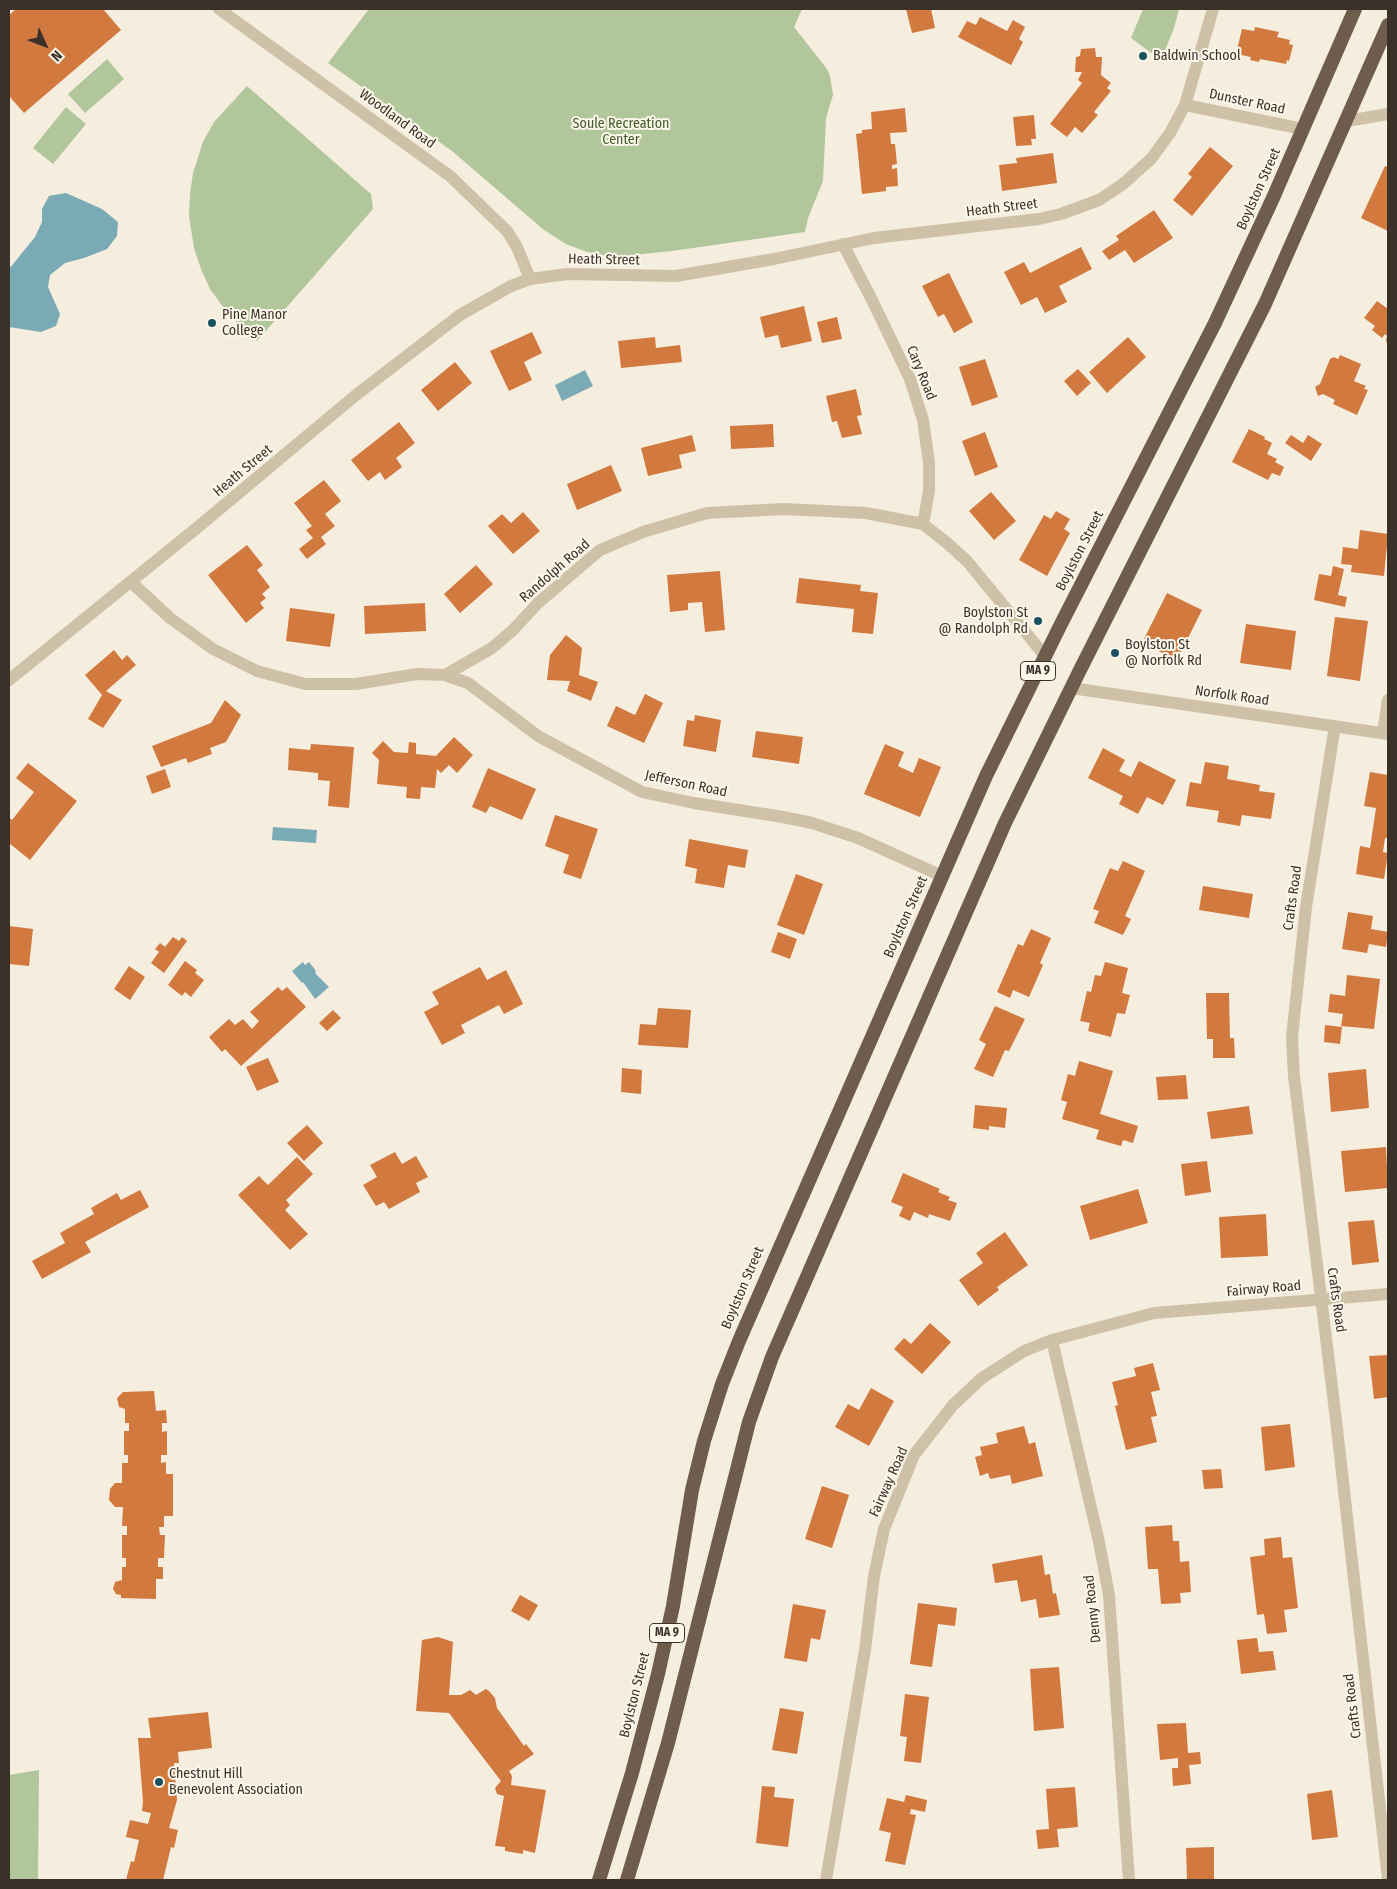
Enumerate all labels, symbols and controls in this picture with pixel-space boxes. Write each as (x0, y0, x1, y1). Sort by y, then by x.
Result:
north arrow (20, 20, 70, 70)
text: N (47, 47, 65, 64)
place label: Baldwin School (1153, 48, 1241, 64)
marker: Baldwin School (1137, 50, 1149, 62)
street label: Woodland Road (356, 86, 438, 152)
street label: Dunster Road (1207, 86, 1287, 118)
park label: Soule Recreation Center (573, 116, 669, 148)
street label: Boylston Street (1233, 146, 1285, 232)
street label: Heath Street (965, 195, 1039, 221)
street label: Heath Street (568, 251, 640, 269)
place label: Pine Manor College (222, 307, 287, 340)
marker: Pine Manor College (206, 317, 218, 329)
street label: Cary Road (902, 343, 940, 403)
street label: Heath Street (210, 441, 276, 501)
street label: Boylston Street (1053, 508, 1107, 594)
street label: Randolph Road (516, 536, 594, 606)
place label: Boylston St @ Randolph Rd (938, 605, 1028, 638)
marker: Boylston St @ Randolph Rd (1032, 615, 1044, 627)
place label: Boylston St @ Norfolk Rd (1125, 637, 1202, 670)
marker: Boylston St @ Norfolk Rd (1109, 647, 1121, 659)
road number: MA 9 (1020, 661, 1056, 680)
street label: Norfolk Road (1194, 682, 1270, 710)
street label: Jefferson Road (643, 767, 729, 801)
street label: Crafts Road (1280, 864, 1306, 932)
street label: Boylston Street (880, 874, 932, 960)
street label: Boylston Street (718, 1244, 768, 1332)
street label: Crafts Road (1323, 1266, 1349, 1334)
street label: Fairway Road (1226, 1277, 1302, 1301)
street label: Fairway Road (866, 1444, 912, 1520)
street label: Denny Road (1081, 1574, 1105, 1644)
road number: MA 9 (650, 1624, 684, 1642)
street label: Boylston Street (616, 1650, 654, 1740)
street label: Crafts Road (1341, 1673, 1365, 1739)
place label: Chestnut Hill Benevolent Association (169, 1766, 303, 1798)
marker: Chestnut Hill Benevolent Association (153, 1776, 165, 1788)

